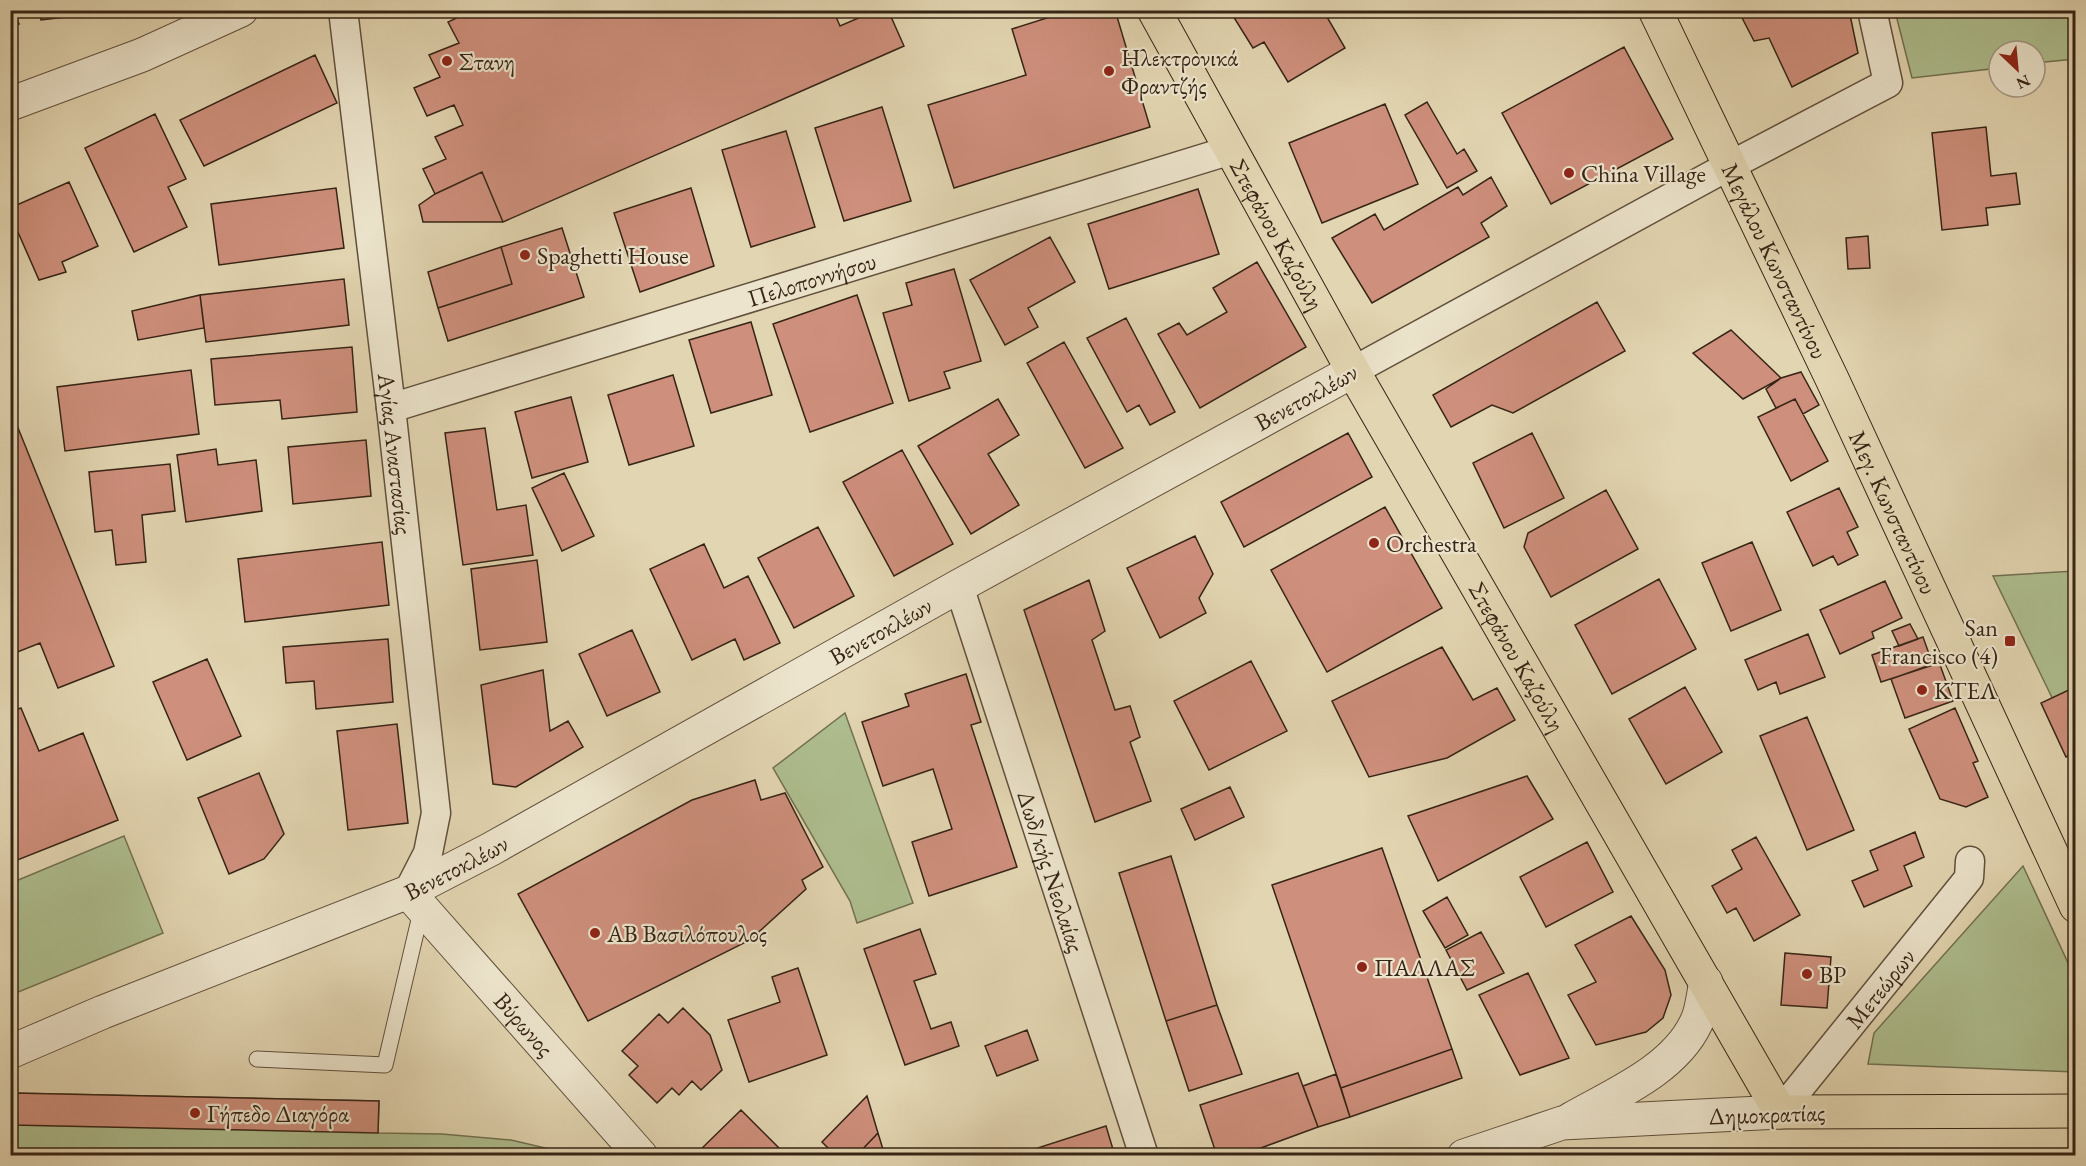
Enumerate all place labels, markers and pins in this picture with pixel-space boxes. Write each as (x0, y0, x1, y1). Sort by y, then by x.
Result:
place label: Ηλεκτρονικά Φραντζής (1121, 42, 1238, 101)
place label: Στανη (459, 46, 515, 77)
marker: Στανη (440, 54, 454, 68)
marker: Ηλεκτρονικά Φραντζής (1102, 64, 1116, 78)
place label: China Village (1581, 158, 1706, 189)
marker: China Village (1562, 166, 1576, 180)
place label: Spaghetti House (537, 240, 689, 271)
marker: Spaghetti House (518, 248, 532, 262)
place label: Orchestra (1386, 528, 1477, 559)
marker: Orchestra (1367, 536, 1381, 550)
place label: San Francisco (4) (1879, 612, 1998, 671)
marker: San Francisco (4) (2003, 634, 2017, 648)
place label: ΚΤΕΛ (1934, 675, 1997, 706)
marker: ΚΤΕΛ (1915, 683, 1929, 697)
place label: AB Βασιλόπουλος (606, 918, 767, 949)
marker: AB Βασιλόπουλος (588, 926, 602, 940)
place label: ΠΑΛΛΑΣ (1374, 952, 1475, 983)
place label: BP (1819, 959, 1846, 990)
marker: ΠΑΛΛΑΣ (1355, 960, 1369, 974)
marker: BP (1800, 967, 1814, 981)
place label: Γήπεδο Διαγόρα (207, 1098, 349, 1129)
marker: Γήπεδο Διαγόρα (188, 1106, 202, 1120)

